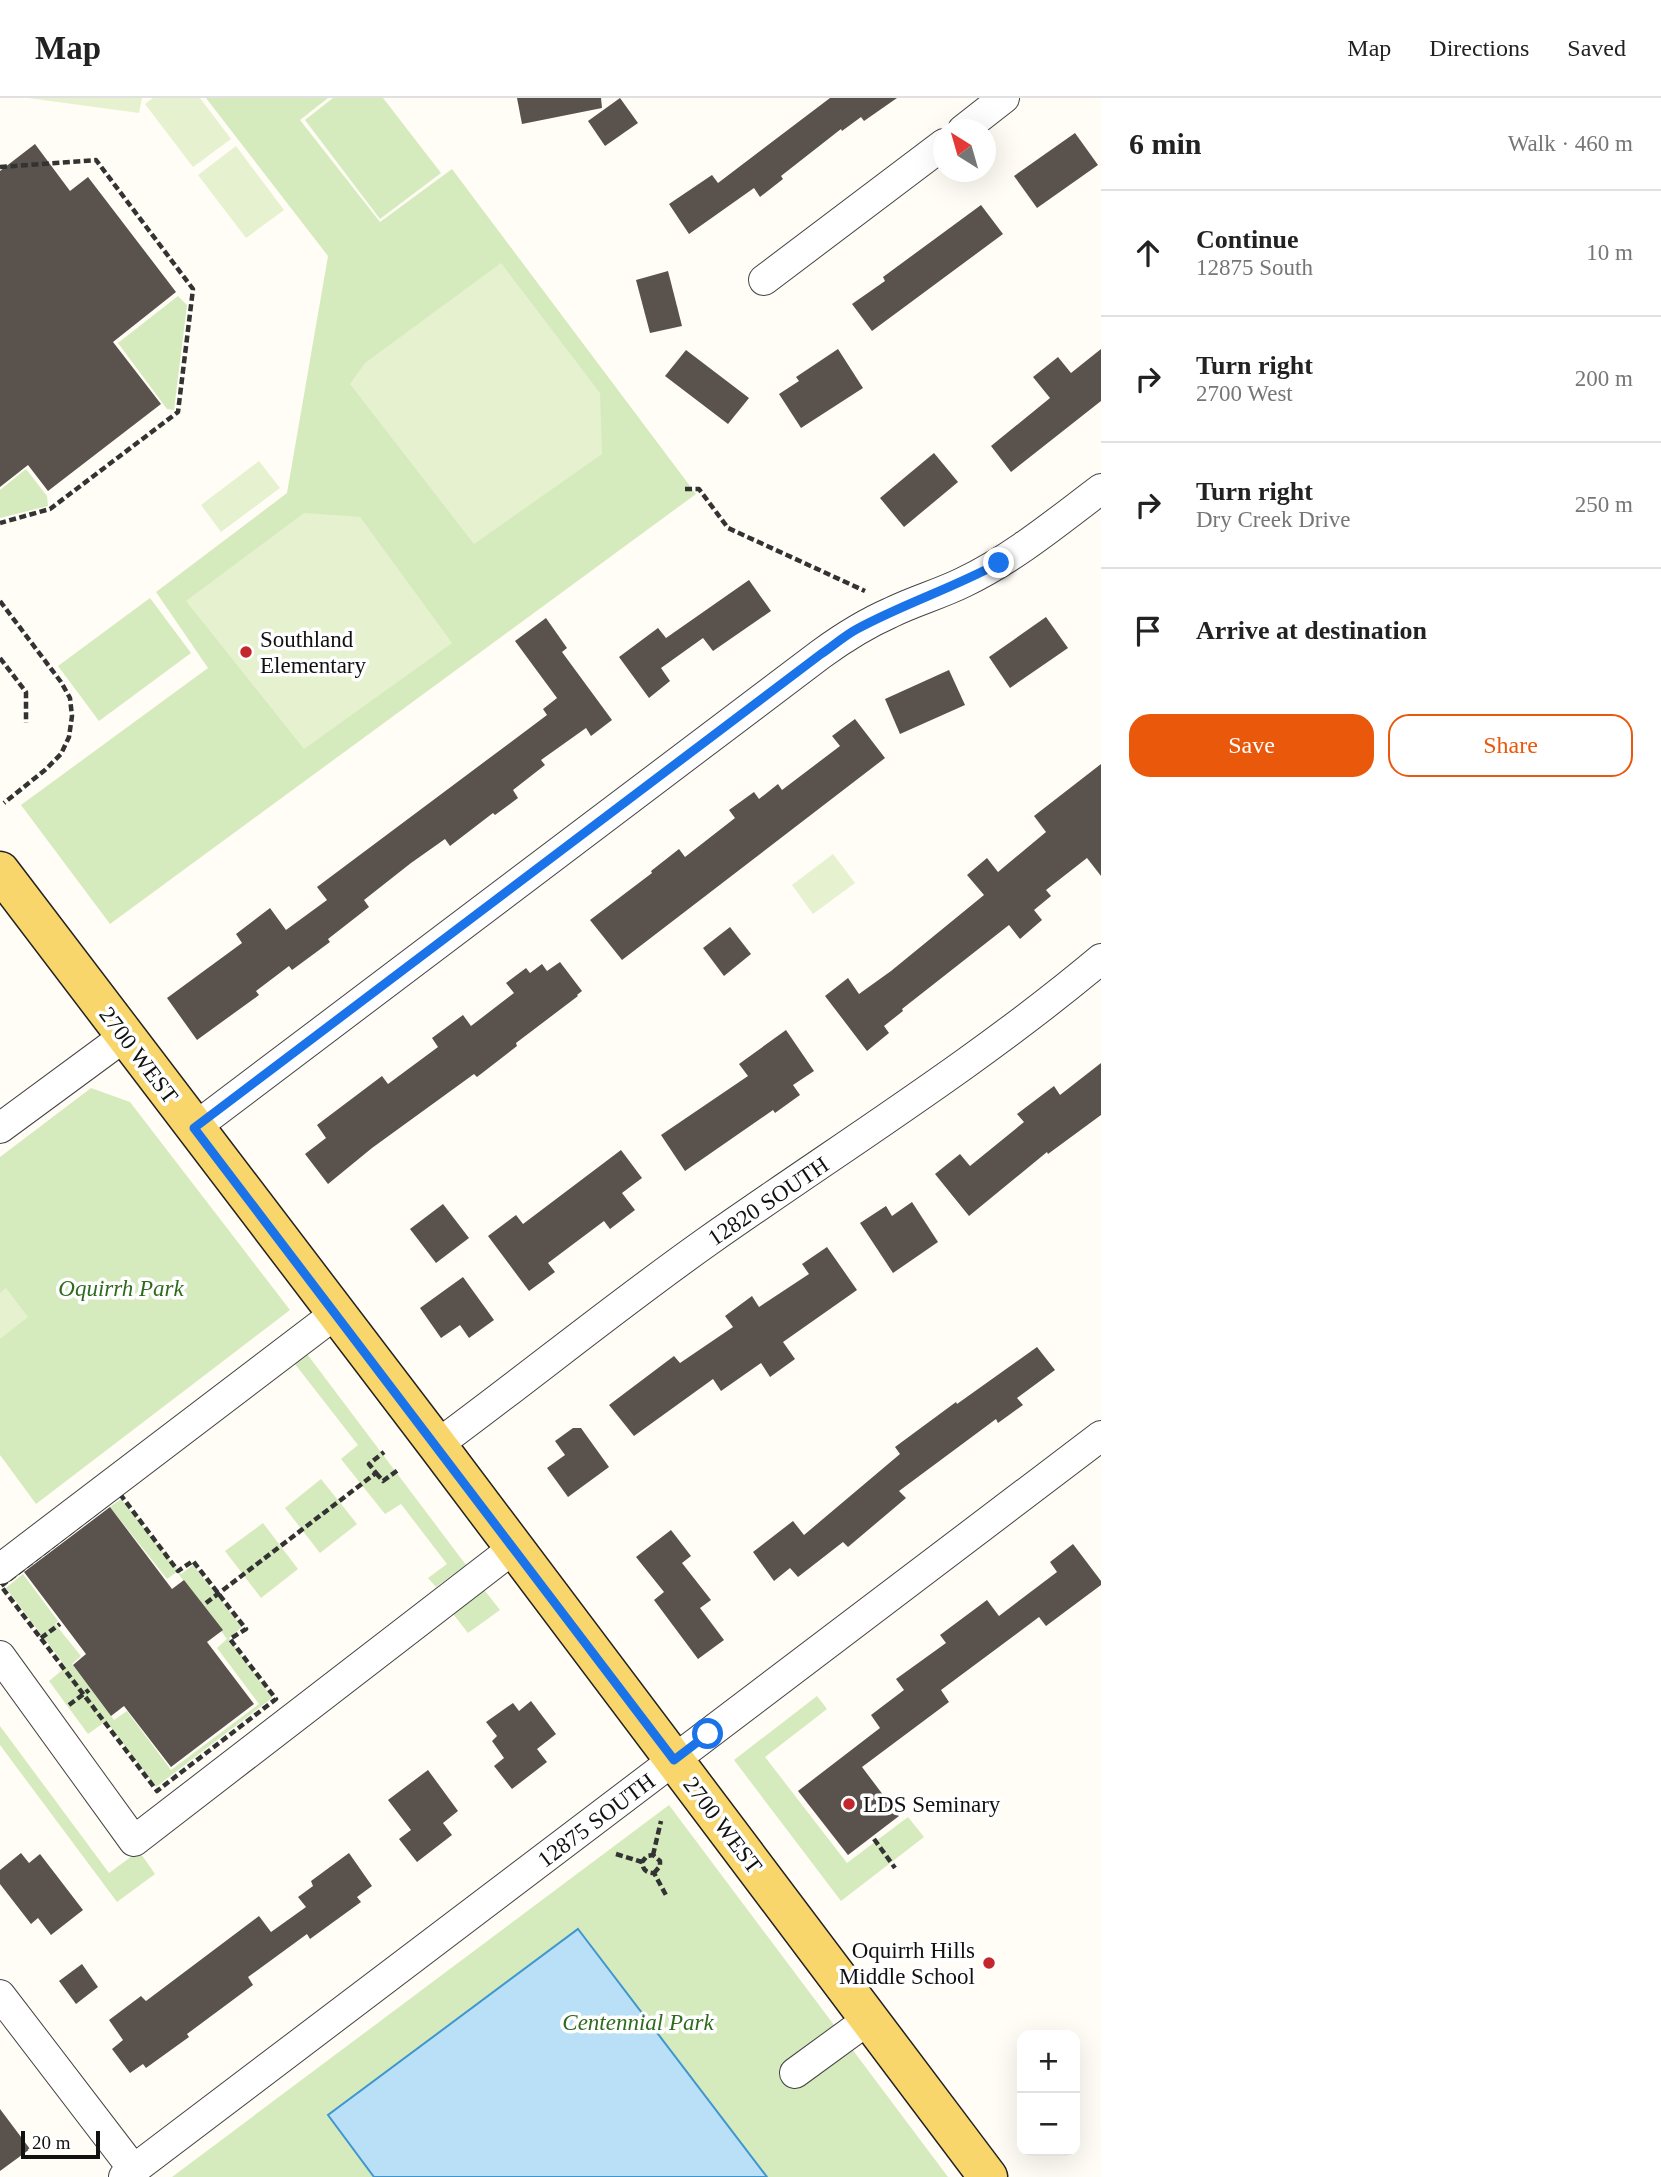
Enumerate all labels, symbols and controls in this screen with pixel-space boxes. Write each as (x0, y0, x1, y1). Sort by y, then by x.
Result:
text: Map (35, 30, 101, 66)
text: Map (1347, 35, 1391, 61)
text: Directions (1429, 35, 1529, 61)
text: Saved (1567, 35, 1626, 61)
north arrow (933, 119, 996, 182)
text: 6 min (1129, 127, 1202, 160)
text: Walk · 460 m (1508, 131, 1633, 156)
text: Continue (1196, 225, 1299, 254)
icon: ahead (1129, 234, 1167, 272)
text: 10 m (1586, 240, 1633, 265)
text: 12875 South (1196, 255, 1313, 280)
text: Turn right (1196, 351, 1313, 380)
icon: right (1129, 360, 1167, 398)
text: 200 m (1575, 366, 1633, 391)
text: 2700 West (1196, 381, 1293, 406)
text: Turn right (1196, 477, 1313, 506)
icon: right (1129, 486, 1167, 524)
text: 250 m (1575, 492, 1633, 517)
text: Dry Creek Drive (1196, 507, 1351, 532)
route end (983, 547, 1014, 578)
icon: arrive (1129, 612, 1167, 650)
text: Arrive at destination (1196, 616, 1427, 645)
place label: Southland Elementary (260, 627, 367, 678)
marker: Southland Elementary (238, 644, 254, 660)
button: Save (1129, 714, 1374, 777)
button: Share (1388, 714, 1633, 777)
street label: 2700 WEST (94, 1002, 183, 1108)
street label: 12820 SOUTH (703, 1152, 833, 1251)
park label: Oquirrh Park (58, 1276, 185, 1301)
route start (692, 1718, 723, 1749)
street label: 12875 SOUTH (533, 1768, 660, 1872)
street label: 2700 WEST (678, 1772, 767, 1878)
place label: LDS Seminary (863, 1792, 1001, 1817)
marker: LDS Seminary (841, 1796, 857, 1812)
place label: Oquirrh Hills Middle School (839, 1938, 975, 1989)
marker: Oquirrh Hills Middle School (981, 1955, 997, 1971)
park label: Centennial Park (562, 2010, 714, 2035)
map controls (1017, 2030, 1080, 2156)
button: + (1017, 2030, 1080, 2093)
button: − (1017, 2093, 1080, 2156)
scale bar (21, 2128, 100, 2160)
text: 20 m (32, 2132, 71, 2153)

